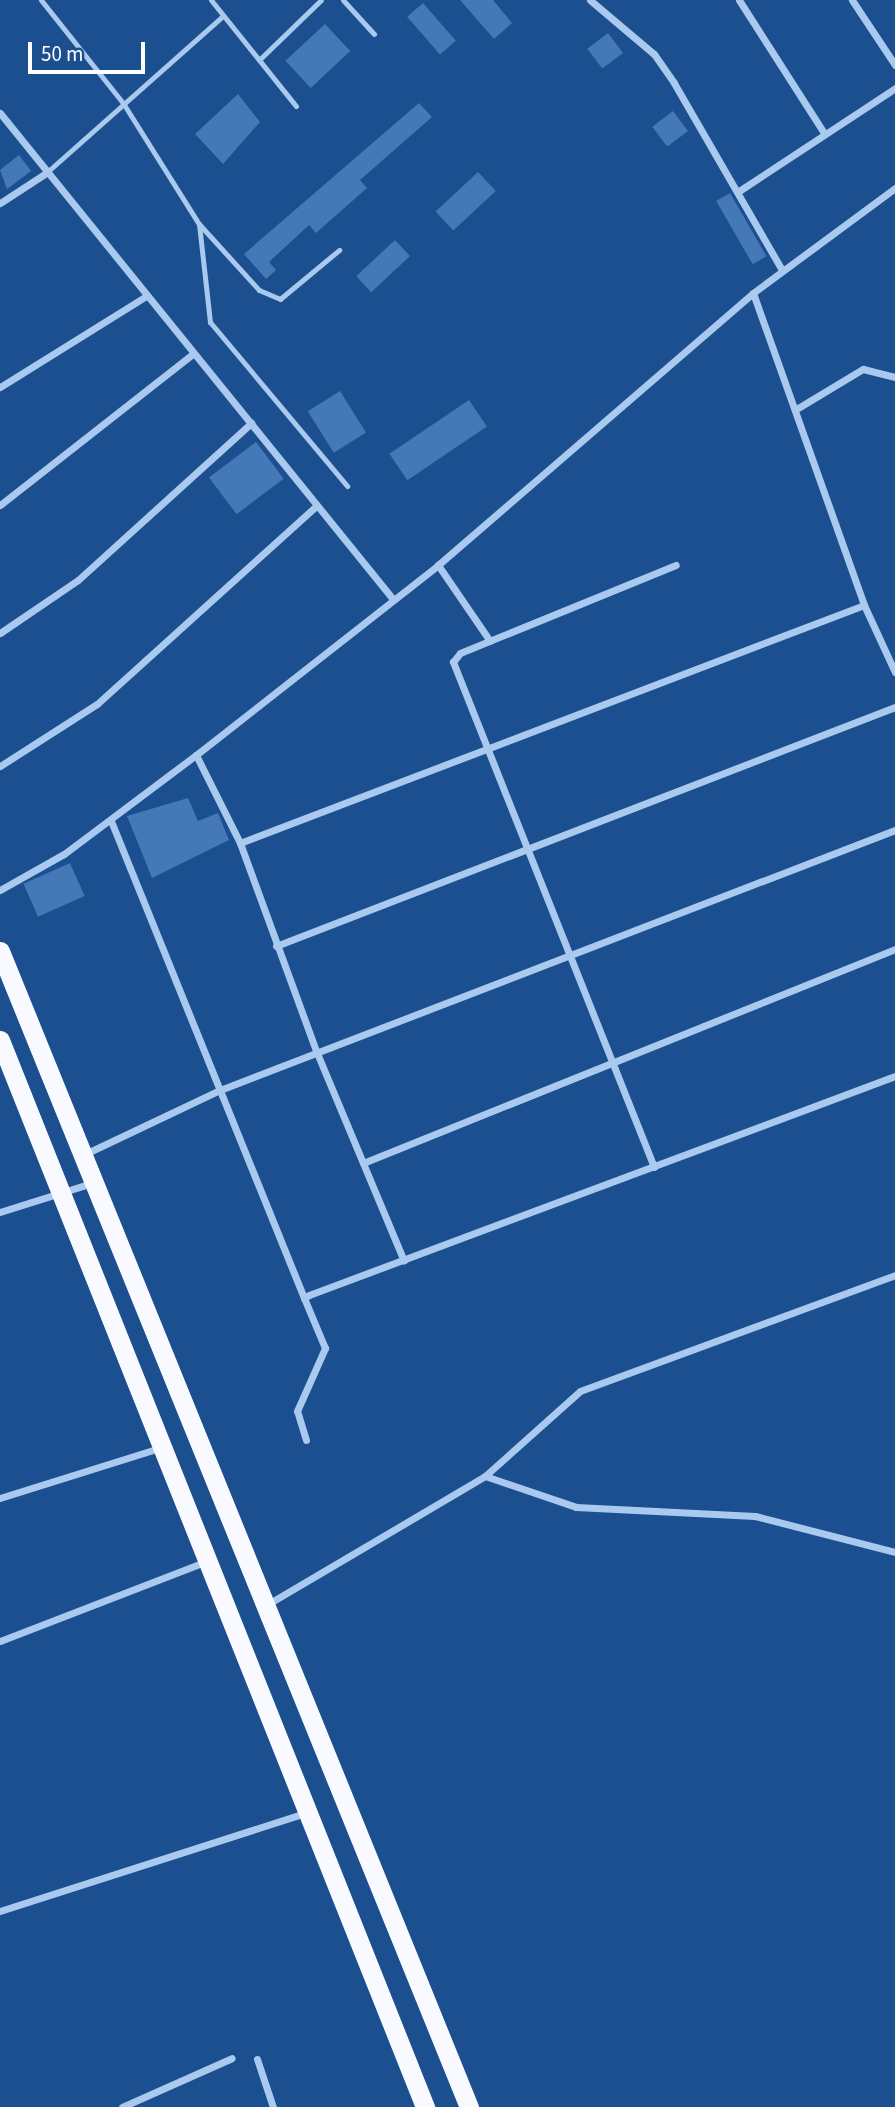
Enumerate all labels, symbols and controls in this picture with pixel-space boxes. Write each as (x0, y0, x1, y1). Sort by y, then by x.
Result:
scale bar (32, 28, 149, 72)
text: 50 m (41, 39, 83, 69)

